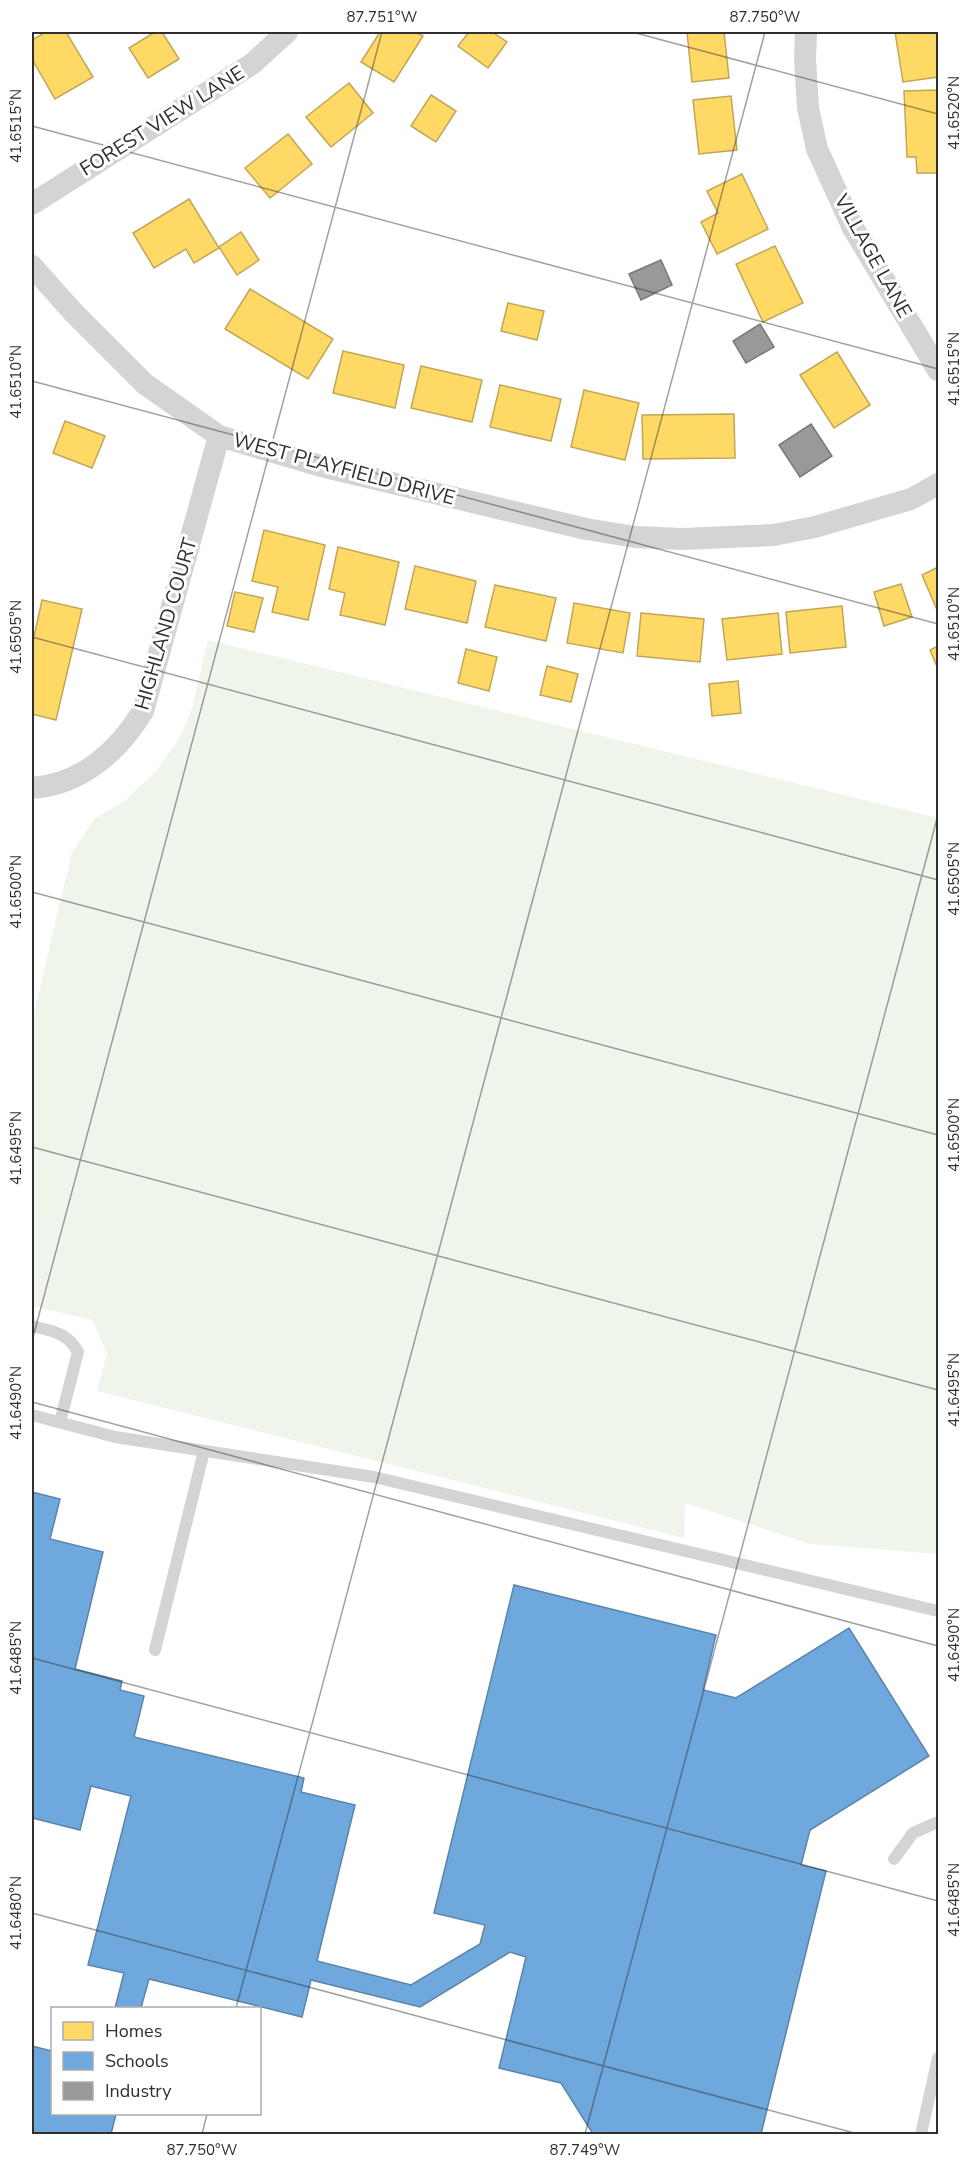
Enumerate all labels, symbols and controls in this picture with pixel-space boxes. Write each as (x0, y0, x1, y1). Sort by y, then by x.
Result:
text: 87.751°W (347, 7, 418, 27)
text: 87.750°W (730, 7, 801, 27)
street label: FOREST VIEW LANE (75, 59, 249, 183)
text: 41.6520°N (944, 76, 964, 150)
text: 41.6515°N (6, 89, 26, 163)
street label: VILLAGE LANE (827, 189, 918, 323)
text: 41.6515°N (944, 332, 964, 406)
text: 41.6510°N (6, 345, 26, 419)
street label: WEST PLAYFIELD DRIVE (230, 426, 458, 512)
street label: HIGHLAND COURT (129, 535, 203, 713)
text: 41.6510°N (944, 587, 964, 661)
text: 41.6505°N (6, 600, 26, 674)
text: 41.6505°N (944, 842, 964, 916)
text: 41.6500°N (6, 855, 26, 929)
text: 41.6500°N (944, 1098, 964, 1172)
text: 41.6495°N (6, 1111, 26, 1185)
text: 41.6495°N (944, 1353, 964, 1427)
text: 41.6490°N (6, 1366, 26, 1440)
text: 41.6490°N (944, 1608, 964, 1682)
text: 41.6485°N (6, 1621, 26, 1695)
text: 41.6485°N (944, 1863, 964, 1937)
text: 41.6480°N (6, 1876, 26, 1950)
legend (51, 2007, 261, 2115)
text: Homes (105, 2019, 162, 2043)
text: Schools (105, 2049, 169, 2073)
text: Industry (105, 2079, 172, 2103)
text: 87.750°W (167, 2140, 238, 2160)
text: 87.749°W (550, 2140, 621, 2160)

